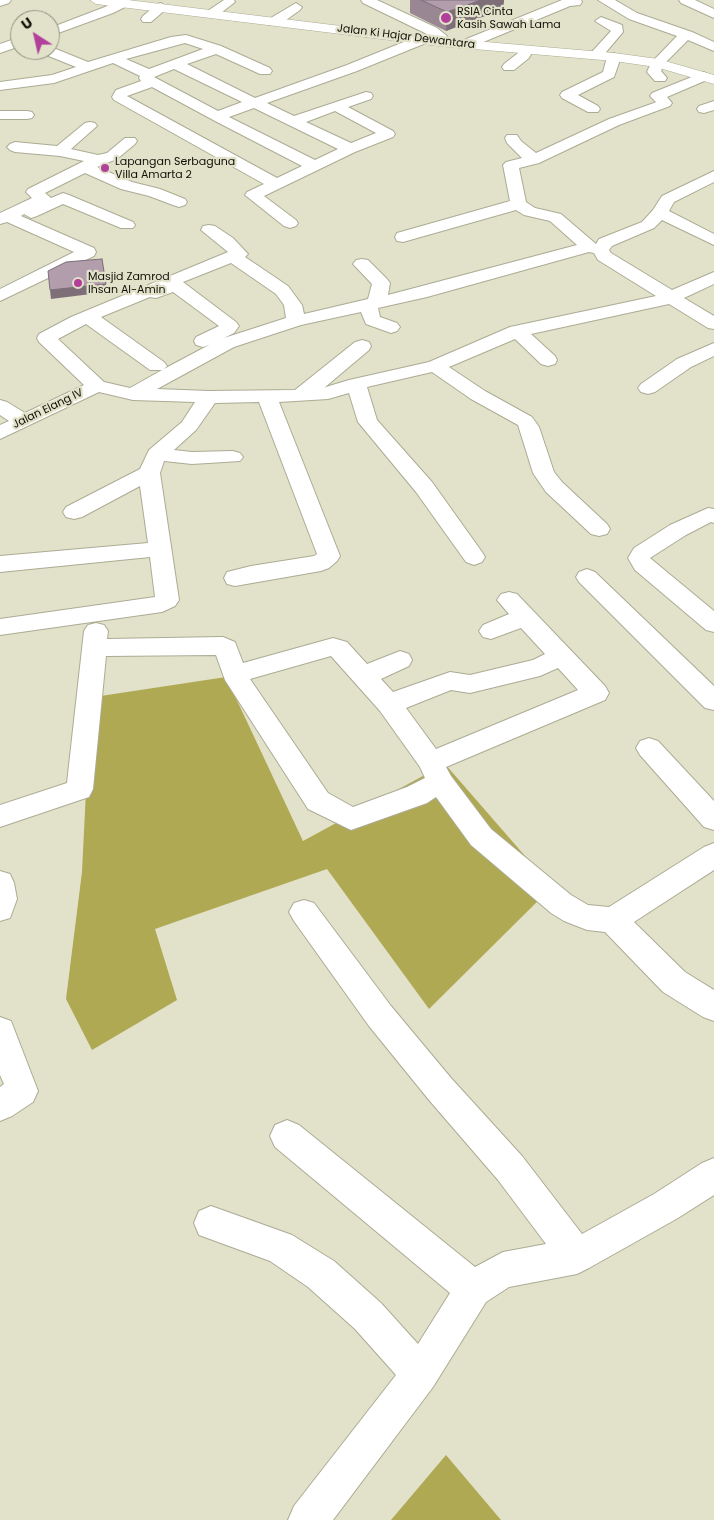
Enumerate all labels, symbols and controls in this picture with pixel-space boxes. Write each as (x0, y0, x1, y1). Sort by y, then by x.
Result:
place label: RSIA Cinta Kasih Sawah Lama (457, 5, 561, 31)
north arrow (10, 10, 60, 60)
marker: RSIA Cinta Kasih Sawah Lama (439, 11, 453, 25)
text: U (17, 13, 37, 35)
street label: Jalan Ki Hajar Dewantara (336, 22, 476, 52)
place label: Lapangan Serbaguna Villa Amarta 2 (115, 155, 235, 181)
marker: Lapangan Serbaguna Villa Amarta 2 (99, 162, 111, 174)
place label: Masjid Zamrod Ihsan Al-Amin (88, 270, 170, 296)
marker: Masjid Zamrod Ihsan Al-Amin (72, 277, 84, 289)
street label: Jalan Elang IV (11, 386, 85, 432)

